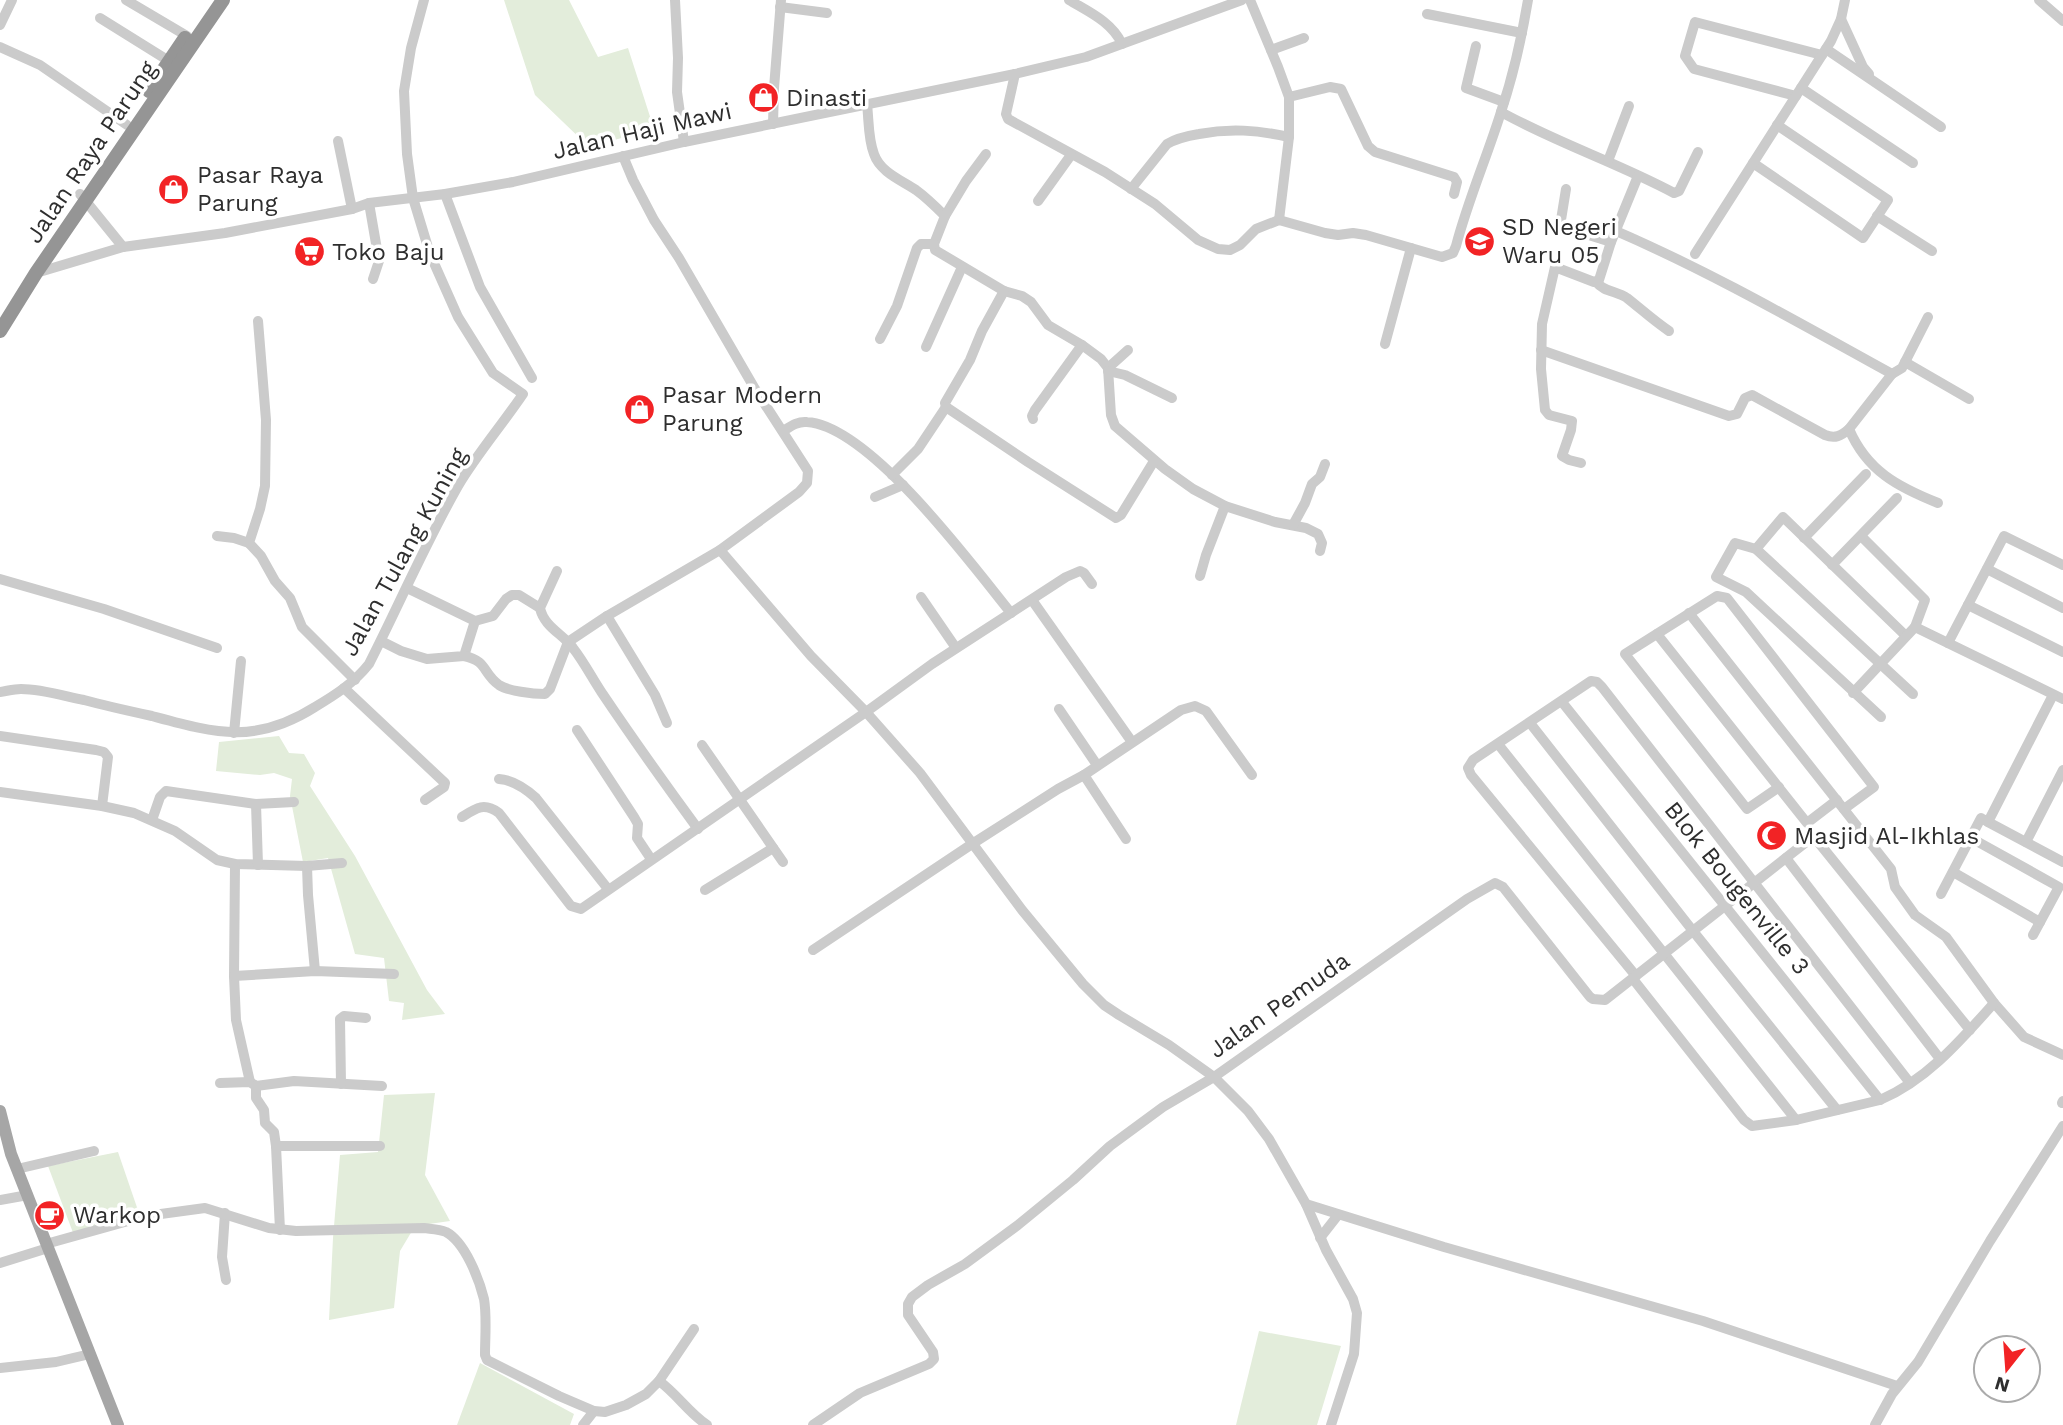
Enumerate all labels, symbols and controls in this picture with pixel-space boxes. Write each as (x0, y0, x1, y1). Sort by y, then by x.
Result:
street label: Jalan Raya Parung (20, 56, 162, 248)
shop icon: Dinasti (746, 81, 780, 115)
place label: Dinasti (786, 84, 867, 112)
street label: Jalan Haji Mawi (550, 97, 734, 165)
place label: Pasar Raya Parung (197, 161, 323, 217)
shop icon: Pasar Raya Parung (157, 172, 191, 206)
place label: SD Negeri Waru 05 (1502, 213, 1617, 269)
school or university icon: SD Negeri Waru 05 (1462, 224, 1496, 258)
supermarket icon: Toko Baju (292, 235, 326, 269)
place label: Toko Baju (332, 238, 444, 266)
place label: Pasar Modern Parung (662, 381, 822, 437)
shop icon: Pasar Modern Parung (622, 392, 656, 426)
street label: Jalan Tulang Kuning (335, 443, 473, 661)
street label: Blok Bougenville 3 (1659, 796, 1815, 980)
mosque icon: Masjid Al-Ikhlas (1754, 819, 1788, 853)
place label: Masjid Al-Ikhlas (1794, 822, 1979, 850)
street label: Jalan Pemuda (1203, 946, 1355, 1064)
cafe icon: Warkop (33, 1198, 67, 1232)
place label: Warkop (73, 1201, 161, 1229)
north arrow (1972, 1334, 2042, 1404)
text: N (1992, 1372, 2012, 1398)

